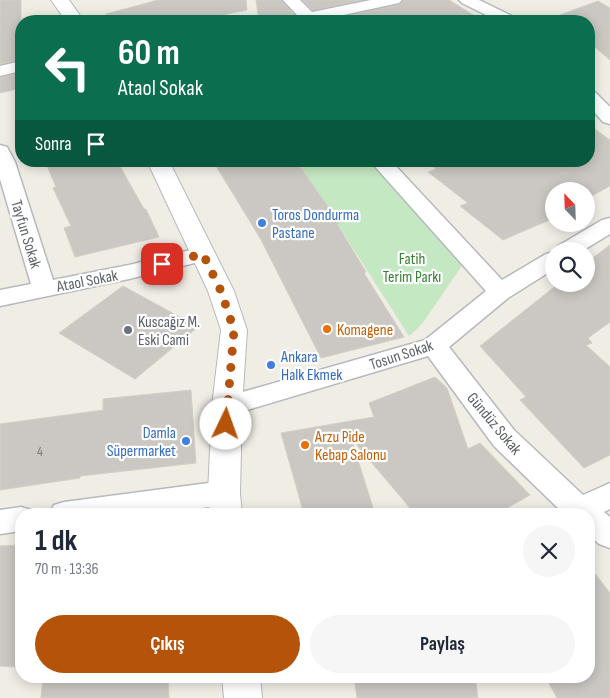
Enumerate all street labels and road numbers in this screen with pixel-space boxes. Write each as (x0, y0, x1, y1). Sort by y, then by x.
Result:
street label: Tayfun Sokak (6, 198, 45, 271)
street label: Ataol Sokak (54, 266, 119, 297)
street label: Tosun Sokak (367, 336, 436, 375)
street label: Gündüz Sokak (462, 389, 525, 459)

